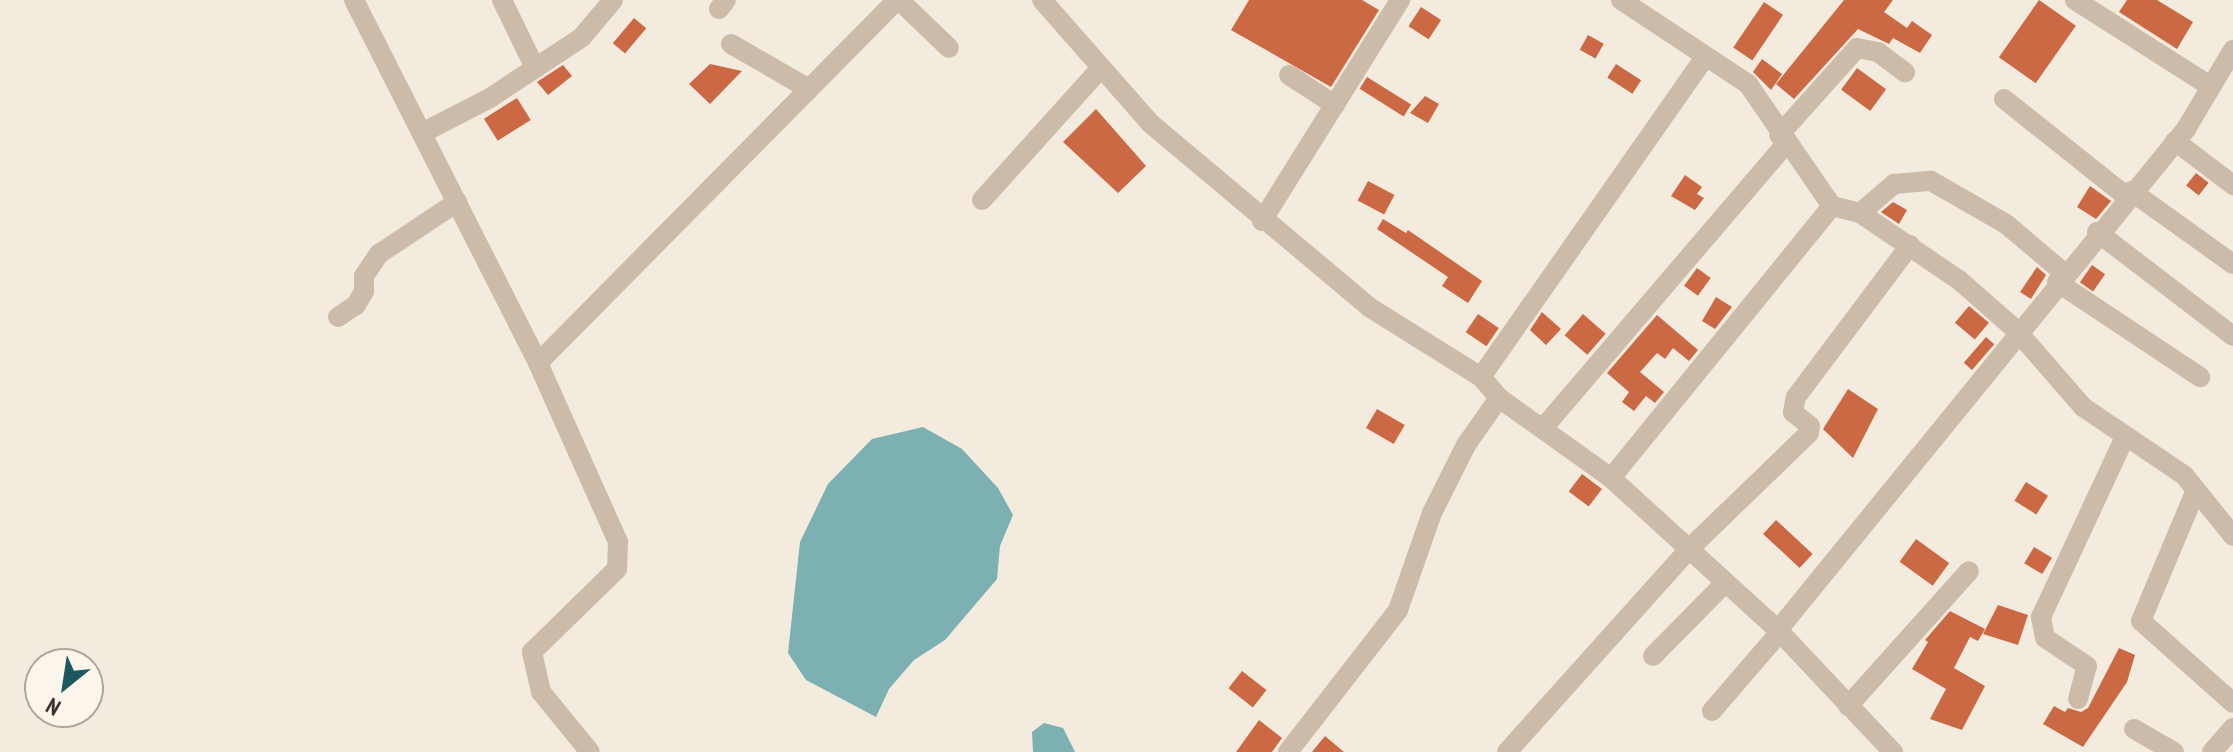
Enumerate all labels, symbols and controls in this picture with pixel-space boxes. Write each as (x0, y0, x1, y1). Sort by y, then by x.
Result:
north arrow (24, 648, 104, 728)
text: N (41, 692, 65, 722)

